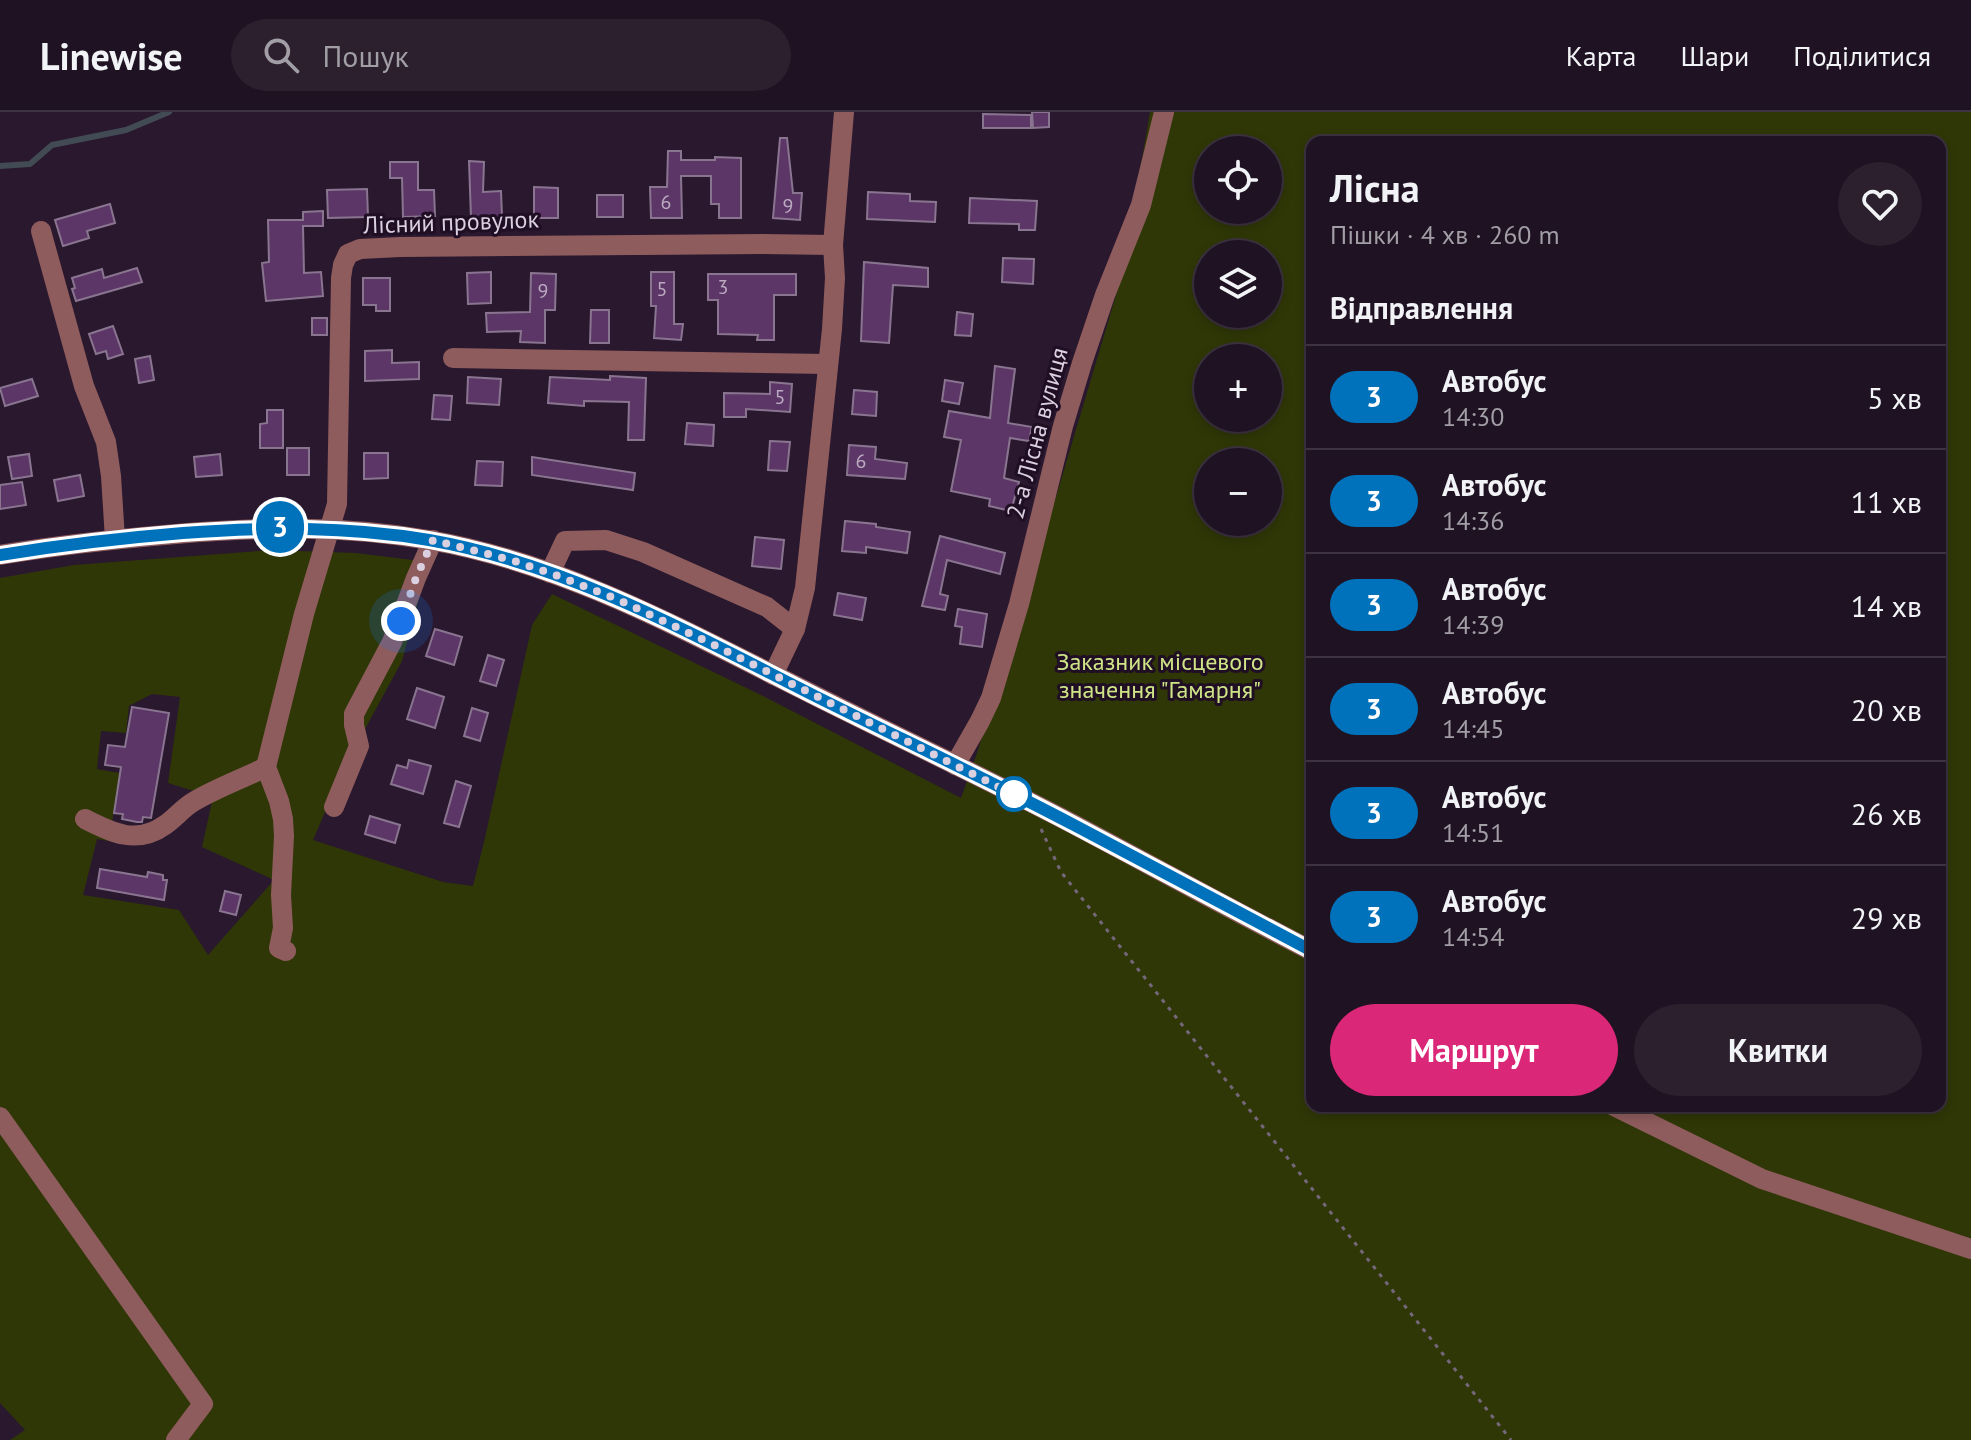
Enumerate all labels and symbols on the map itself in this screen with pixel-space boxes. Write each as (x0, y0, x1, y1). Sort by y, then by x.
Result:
house number: 6 (661, 189, 671, 215)
house number: 9 (783, 193, 793, 219)
street label: Лісний провулок (362, 203, 540, 241)
house number: 3 (718, 274, 728, 300)
house number: 5 (657, 276, 667, 302)
house number: 9 (538, 278, 548, 304)
street label: 2-а Лісна вулиця (999, 344, 1075, 522)
house number: 5 (775, 384, 785, 410)
house number: 6 (856, 448, 866, 474)
line badge: 3 (254, 501, 306, 553)
your location (381, 601, 421, 641)
park label: Заказник місцевого значення "Гамарня" (1056, 646, 1264, 705)
unlabelled marker (997, 777, 1031, 811)

